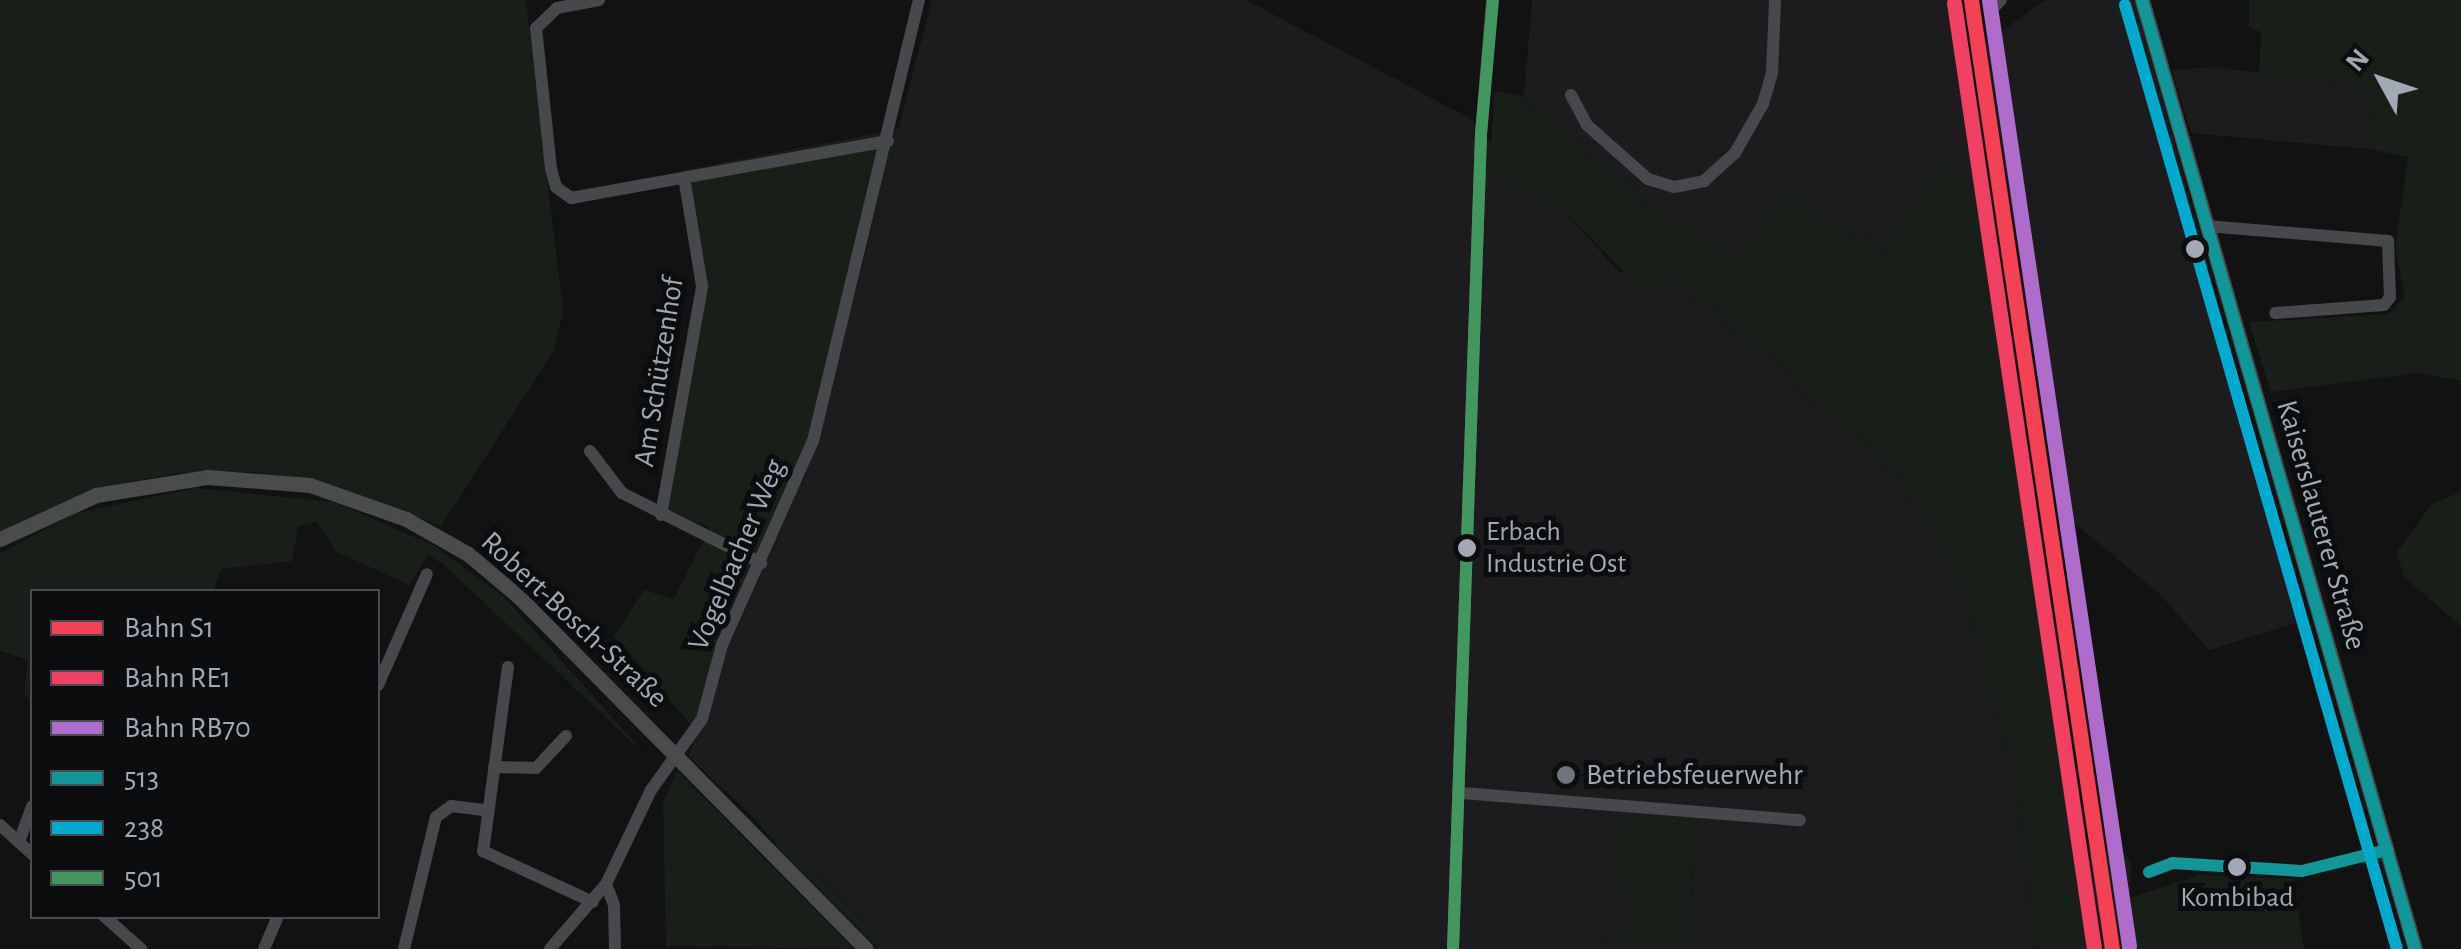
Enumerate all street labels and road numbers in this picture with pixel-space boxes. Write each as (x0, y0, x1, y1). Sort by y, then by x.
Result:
street label: Am Schützenhof (626, 275, 692, 469)
street label: Kaiserslauterer Straße (2268, 396, 2374, 654)
street label: Vogelbacher Weg (680, 454, 794, 656)
street label: Robert-Bosch-Straße (473, 524, 675, 716)

